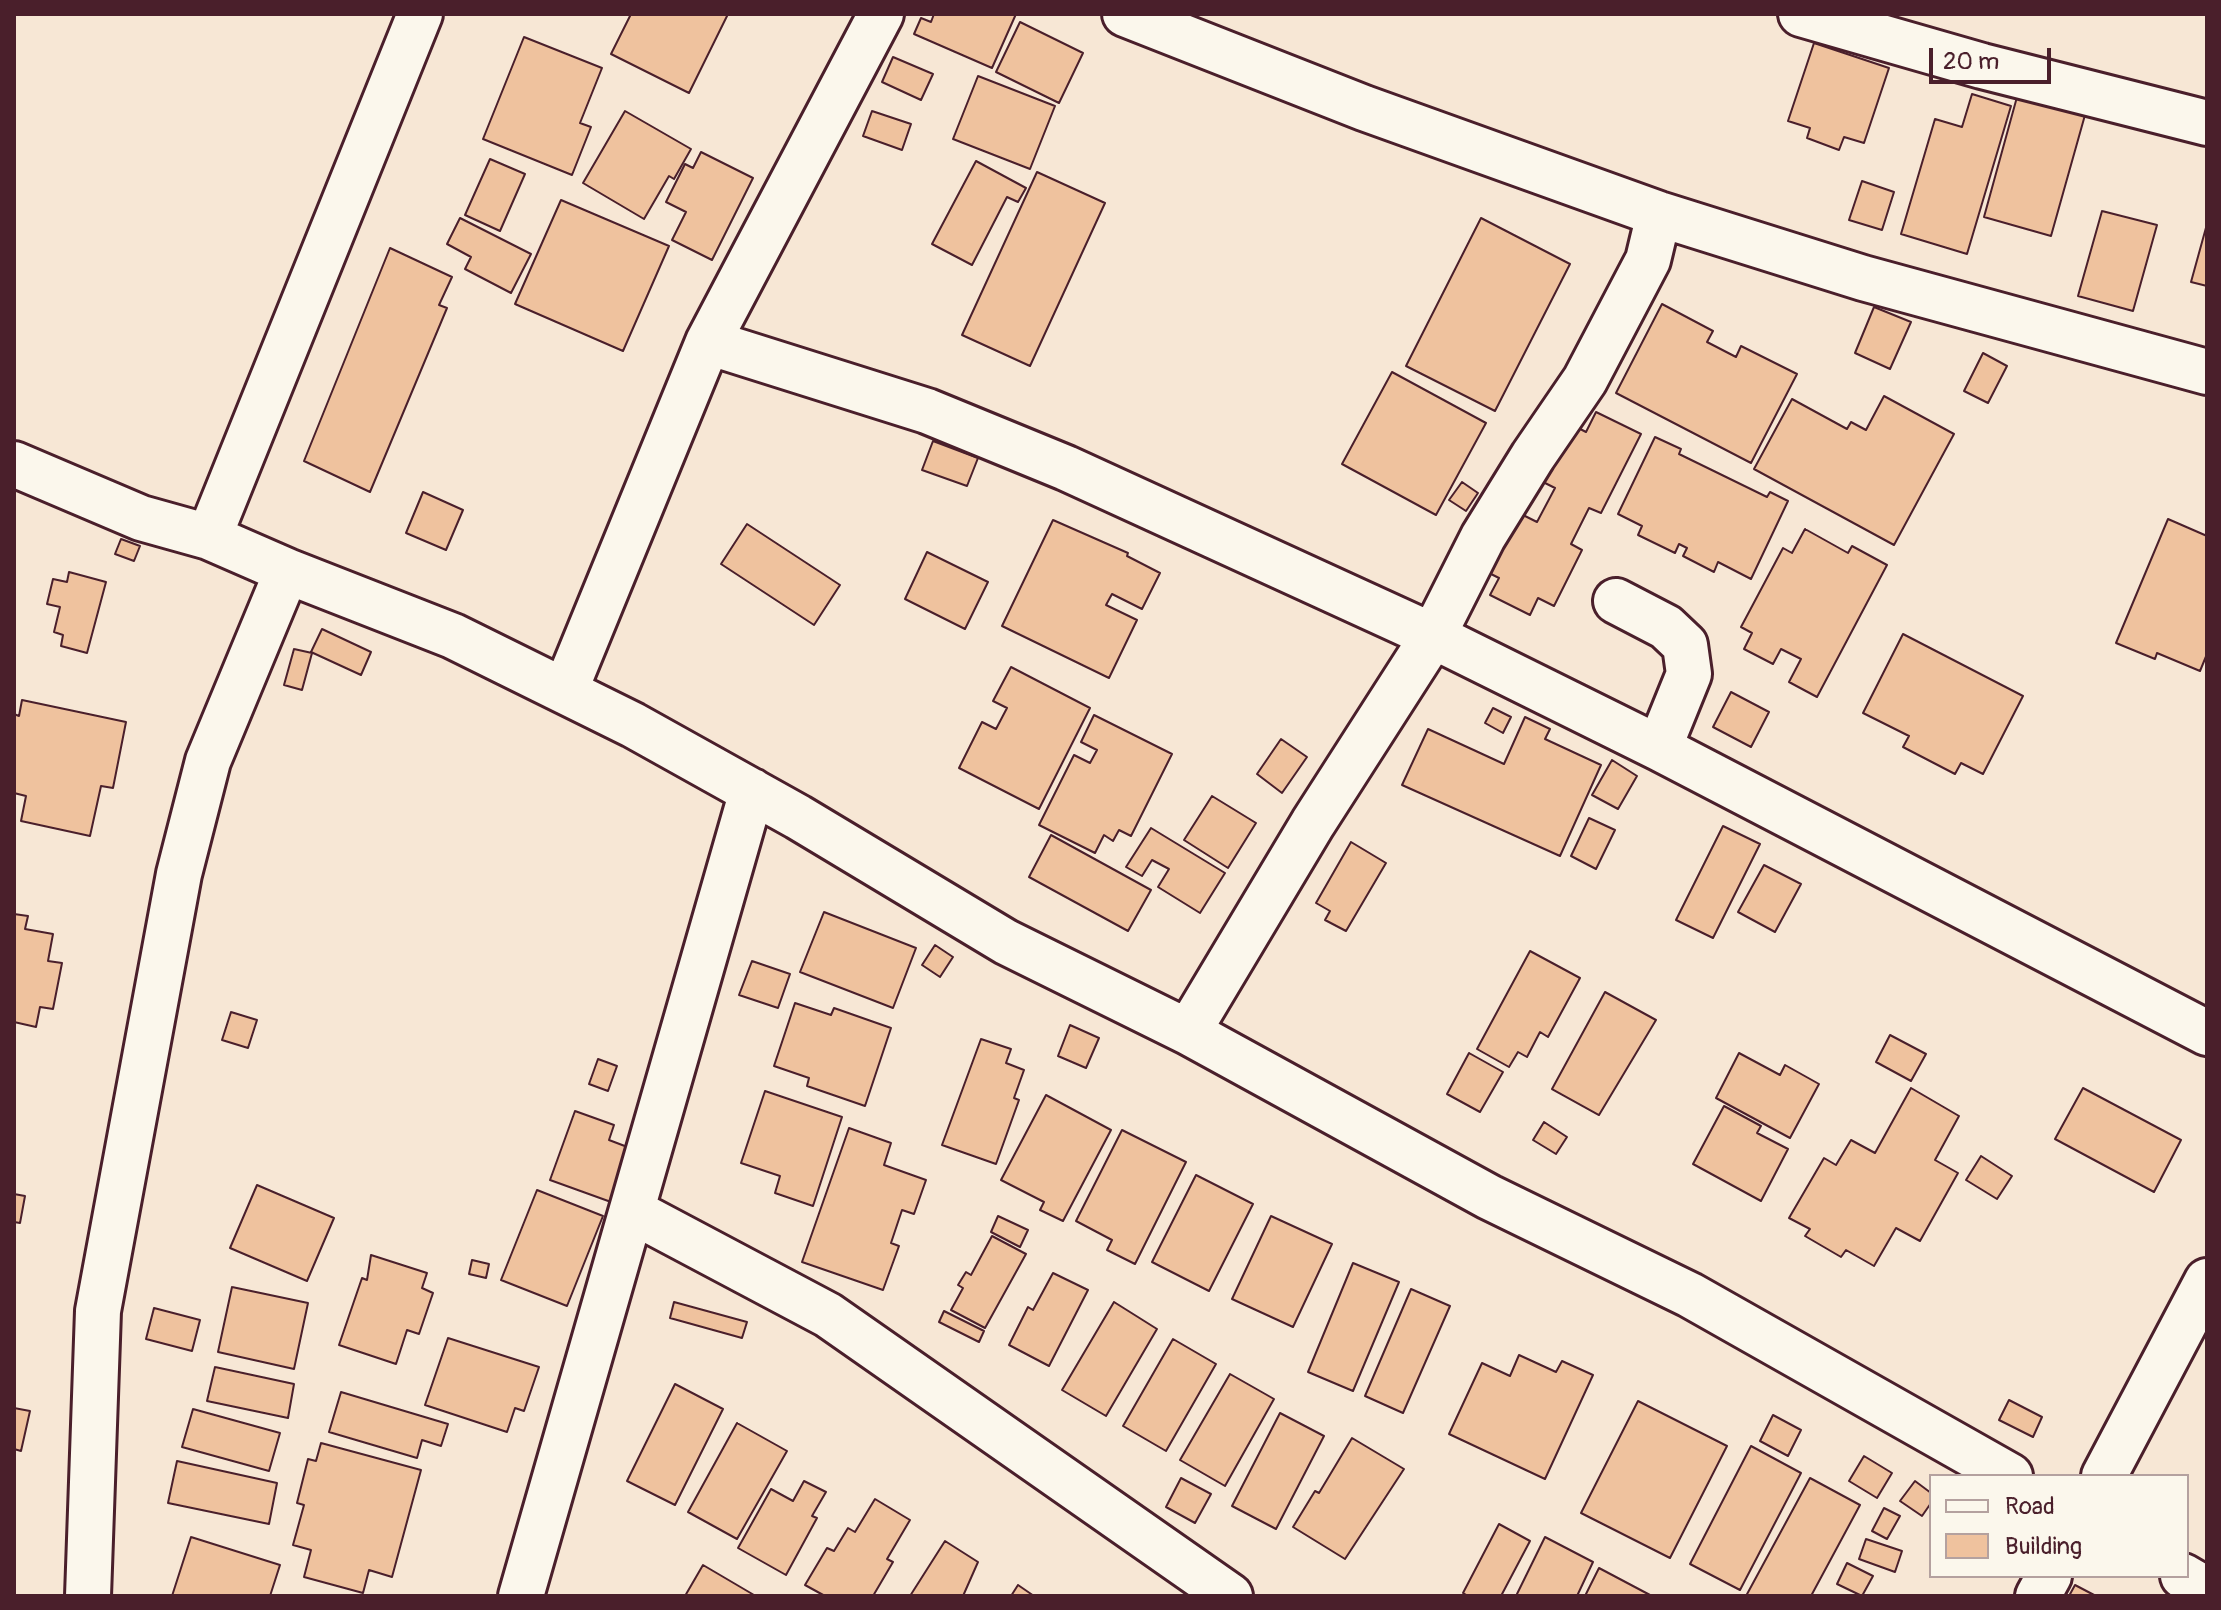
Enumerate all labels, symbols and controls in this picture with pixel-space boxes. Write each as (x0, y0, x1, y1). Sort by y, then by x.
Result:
scale bar (1933, 32, 2055, 82)
text: 20 m (1943, 47, 1999, 76)
legend (1929, 1474, 2189, 1578)
text: Road (2005, 1492, 2055, 1521)
text: Building (2005, 1532, 2082, 1561)

